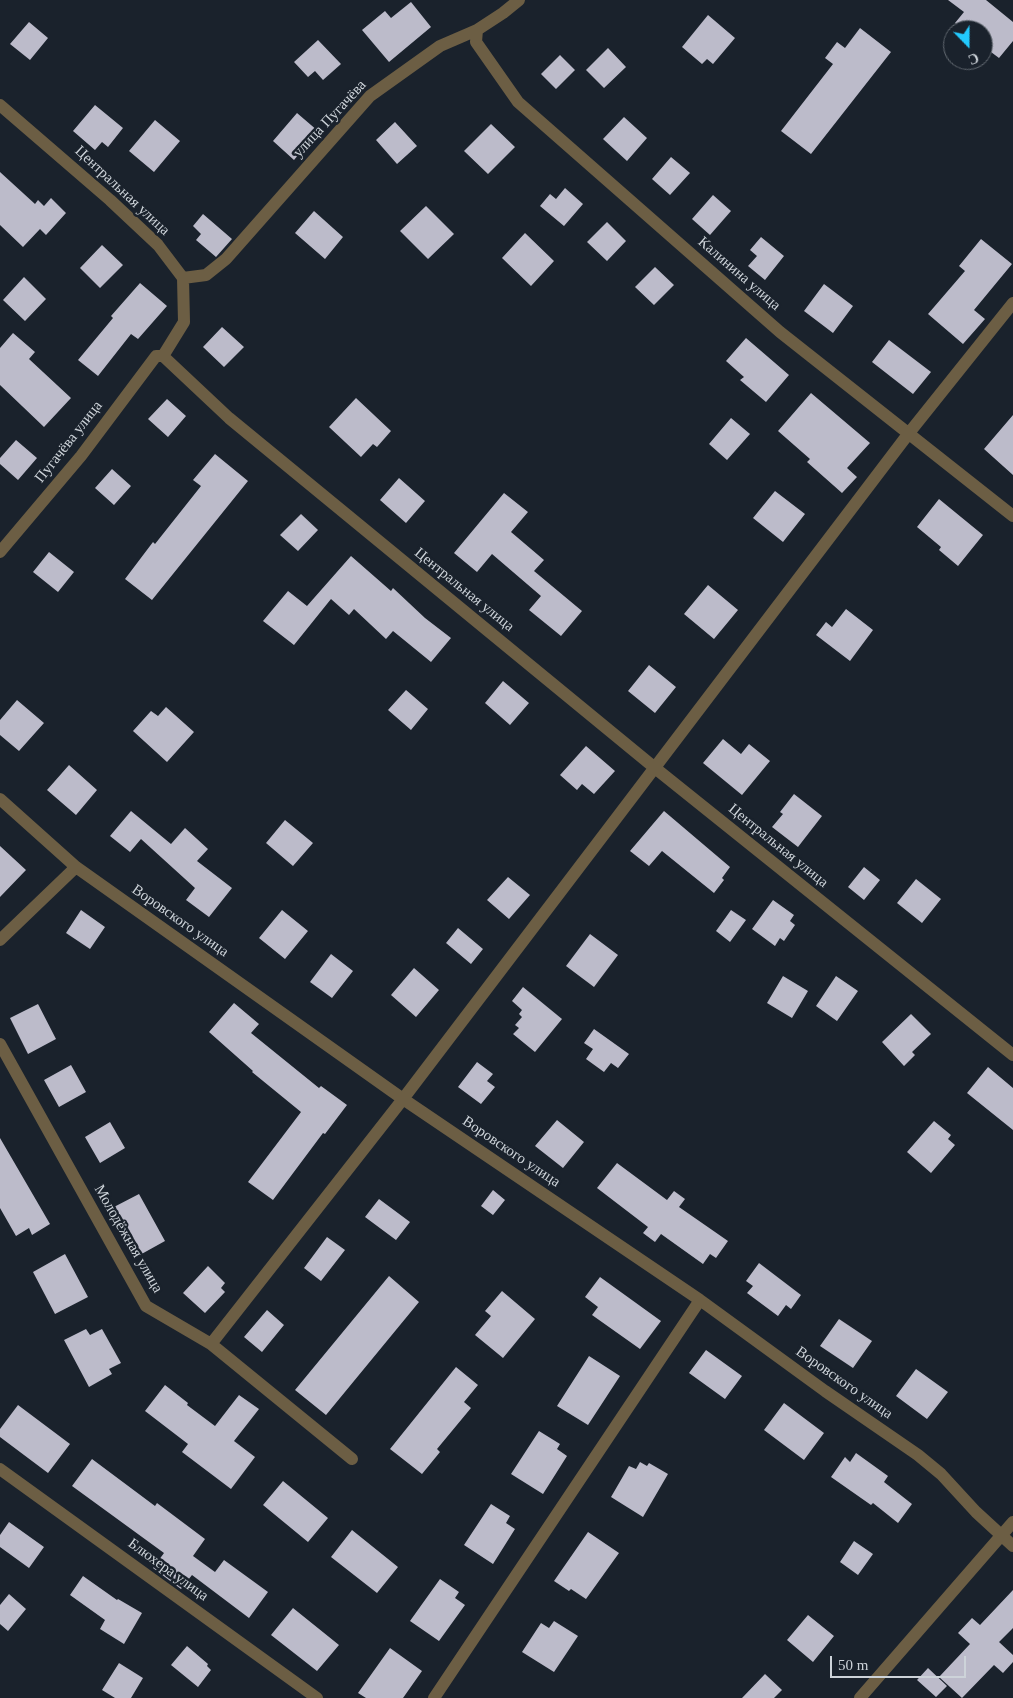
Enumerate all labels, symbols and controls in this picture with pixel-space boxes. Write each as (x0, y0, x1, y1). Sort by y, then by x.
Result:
north arrow (943, 20, 993, 70)
text: С (966, 50, 981, 67)
street label: улица Пугачёва (290, 77, 370, 161)
street label: Центральная улица (71, 142, 173, 240)
street label: Калинина улица (694, 233, 784, 315)
street label: Пугачёва улица (31, 397, 107, 487)
street label: Центральная улица (410, 544, 518, 636)
street label: Центральная улица (724, 800, 832, 892)
street label: Воровского улица (128, 881, 232, 961)
street label: Воровского улица (459, 1113, 563, 1191)
street label: Молодёжная улица (90, 1182, 166, 1296)
street label: Воровского улица (792, 1343, 896, 1423)
street label: Блюхера улица (124, 1535, 212, 1605)
scale bar (833, 1646, 969, 1678)
text: 50 m (838, 1657, 868, 1673)

